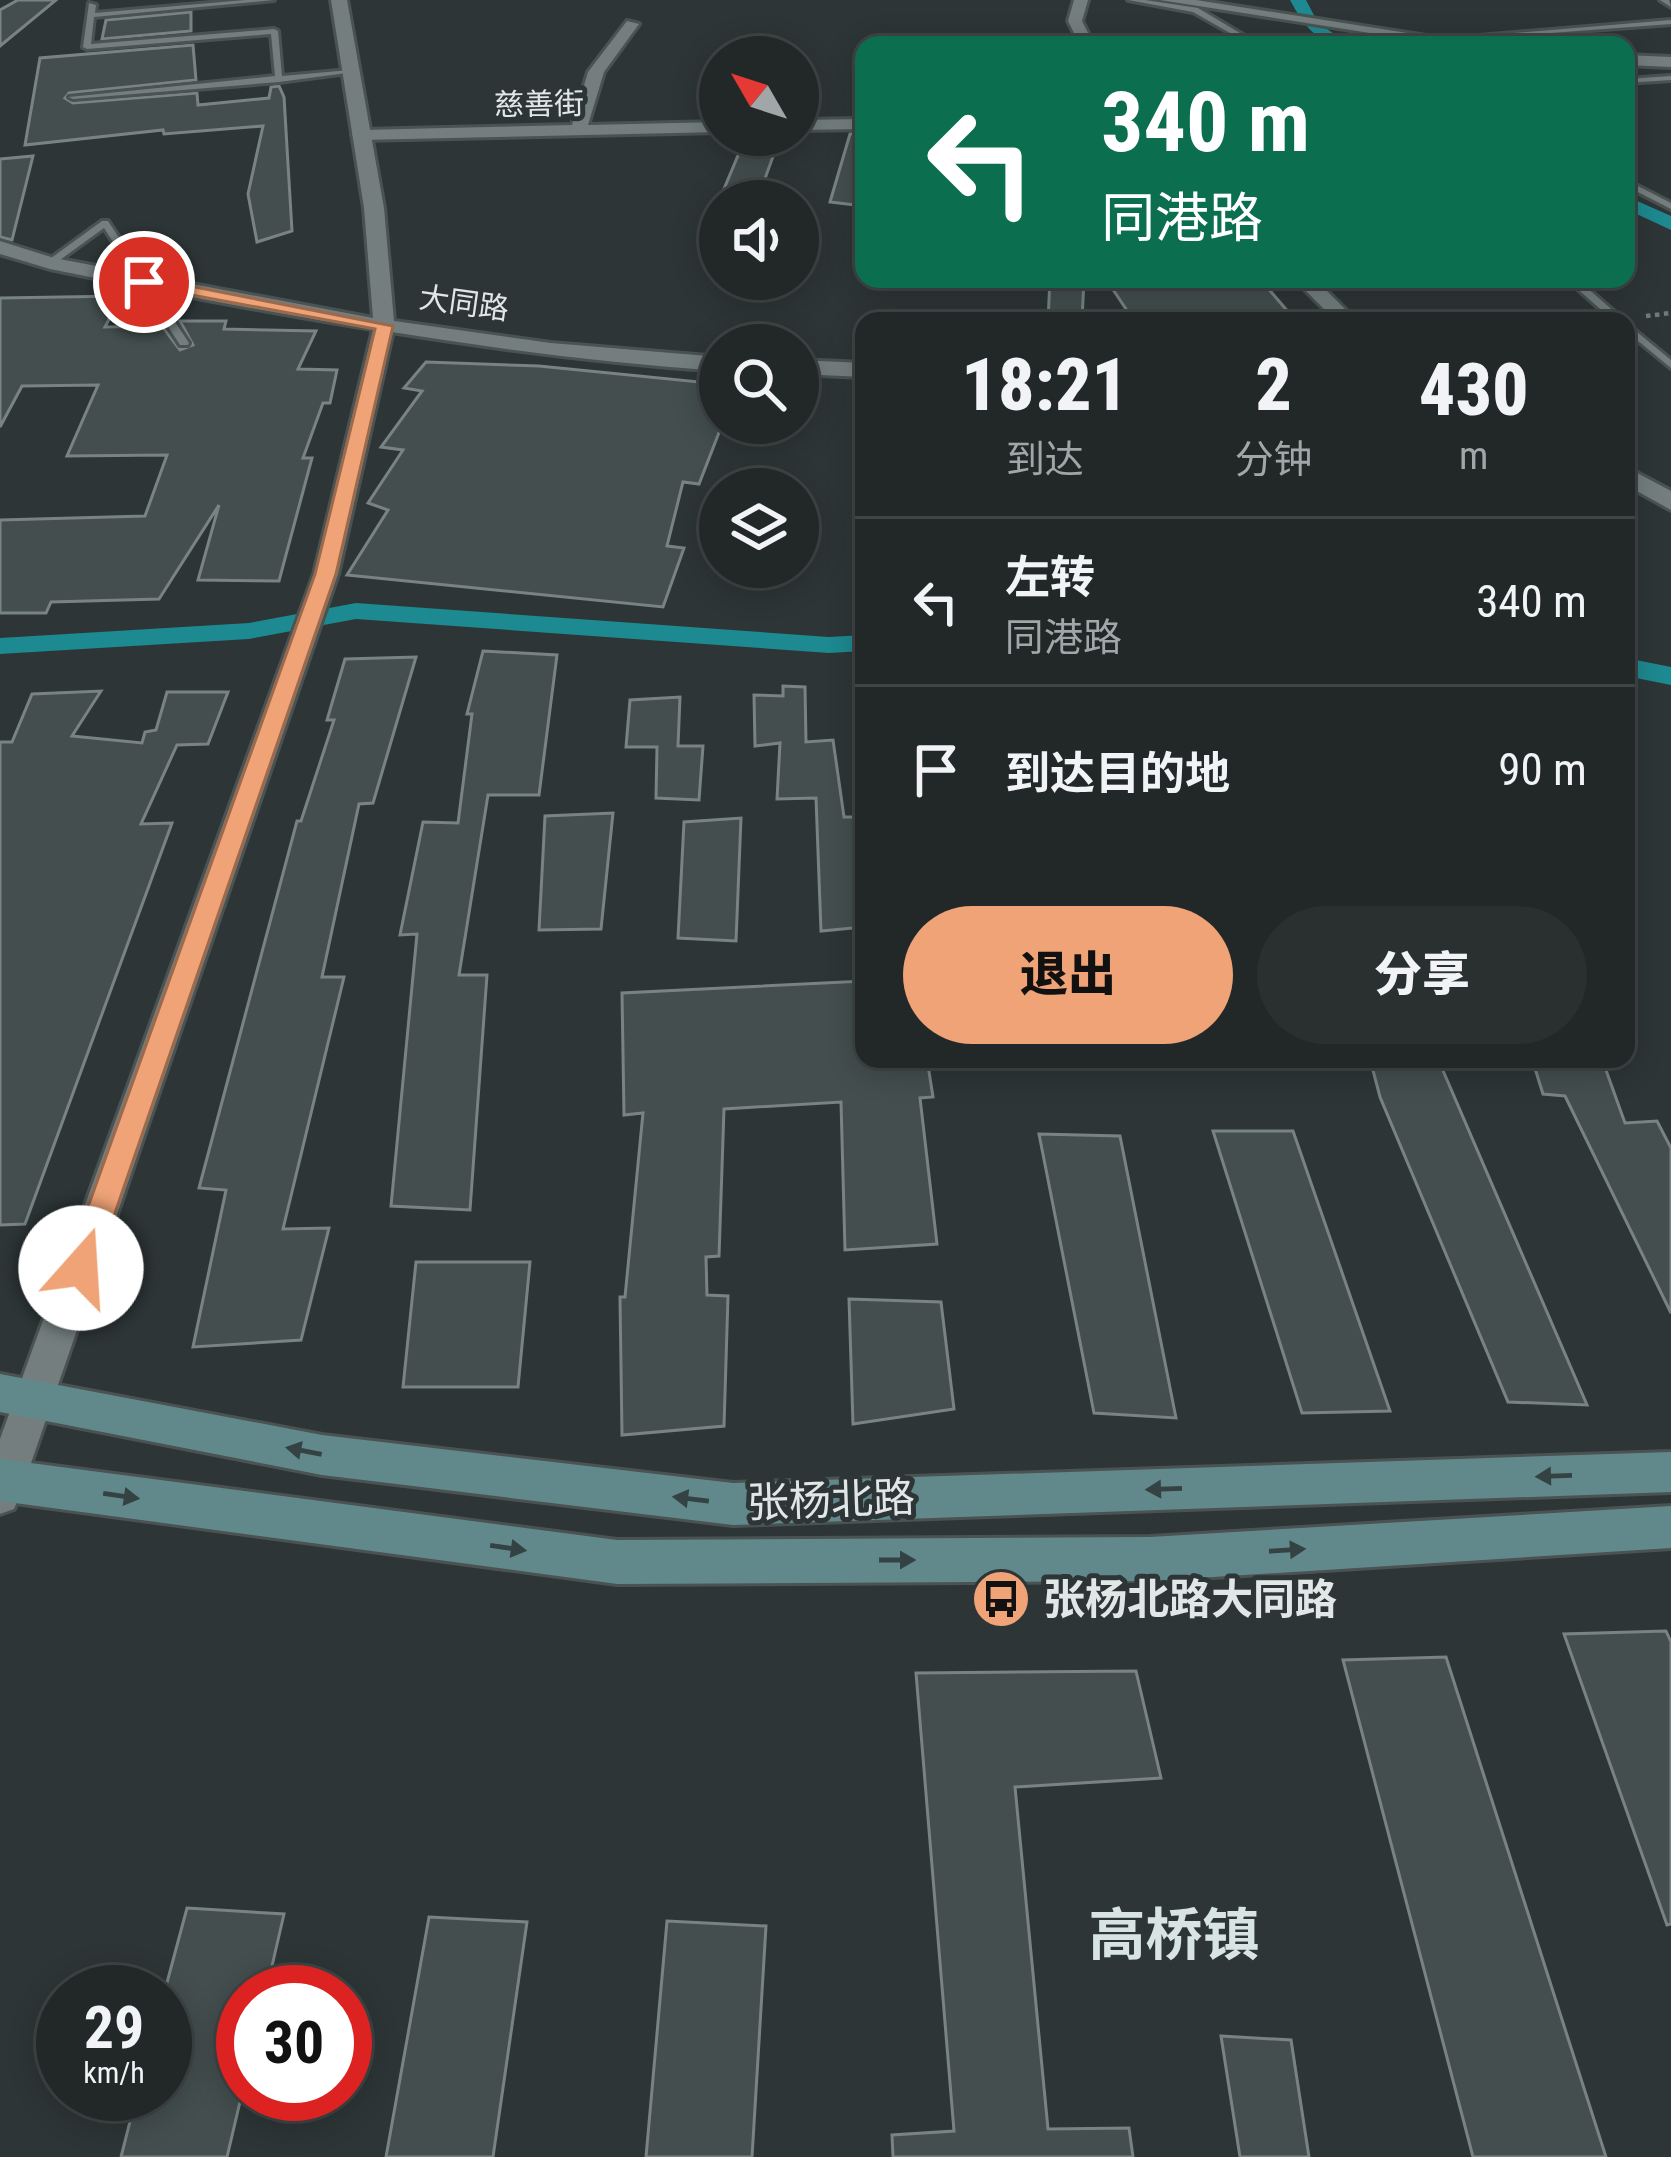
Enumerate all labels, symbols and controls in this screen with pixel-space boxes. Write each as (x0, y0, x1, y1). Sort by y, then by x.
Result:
north arrow (699, 36, 819, 156)
map controls (699, 36, 819, 588)
text: 340 m (1101, 73, 1310, 172)
icon: left (903, 84, 1059, 240)
street label: 慈善街 (494, 86, 584, 122)
button: sound (699, 180, 819, 300)
text: 同港路 (1101, 187, 1263, 250)
pin (93, 231, 195, 333)
icon: arrive (111, 249, 177, 315)
street label: 大同路 (417, 279, 511, 327)
button: search (699, 324, 819, 444)
text: 18:21 (961, 343, 1128, 428)
text: 2 (1255, 343, 1292, 428)
text: 430 (1419, 348, 1529, 433)
text: m (1459, 433, 1488, 479)
text: 到达 (1006, 437, 1084, 483)
text: 分钟 (1234, 437, 1312, 483)
button: layers (699, 468, 819, 588)
text: 左转 (1005, 551, 1095, 604)
icon: left (903, 569, 969, 635)
text: 340 m (1476, 575, 1587, 628)
text: 同港路 (1005, 615, 1122, 661)
icon: arrive (903, 737, 969, 803)
text: 90 m (1498, 743, 1587, 796)
text: 到达目的地 (1005, 747, 1230, 800)
button: 退出 (903, 906, 1233, 1044)
button: 分享 (1257, 906, 1587, 1044)
position arrow (18, 1205, 144, 1331)
one-way arrow (285, 1441, 322, 1460)
one-way arrow (1534, 1466, 1572, 1485)
street label: 张杨北路 (746, 1473, 916, 1527)
one-way arrow (1144, 1479, 1182, 1498)
one-way arrow (103, 1487, 140, 1506)
one-way arrow (672, 1489, 709, 1508)
one-way arrow (490, 1539, 527, 1558)
one-way arrow (1268, 1541, 1306, 1560)
one-way arrow (879, 1551, 917, 1570)
bus stop icon: 张杨北路大同路 (970, 1568, 1032, 1630)
place label: 张杨北路大同路 (1043, 1575, 1337, 1624)
district label: 高桥镇 (1089, 1902, 1260, 1969)
speed limit sign: 30 (216, 1965, 372, 2121)
text: 29 (84, 1992, 144, 2063)
text: km/h (83, 2055, 145, 2090)

